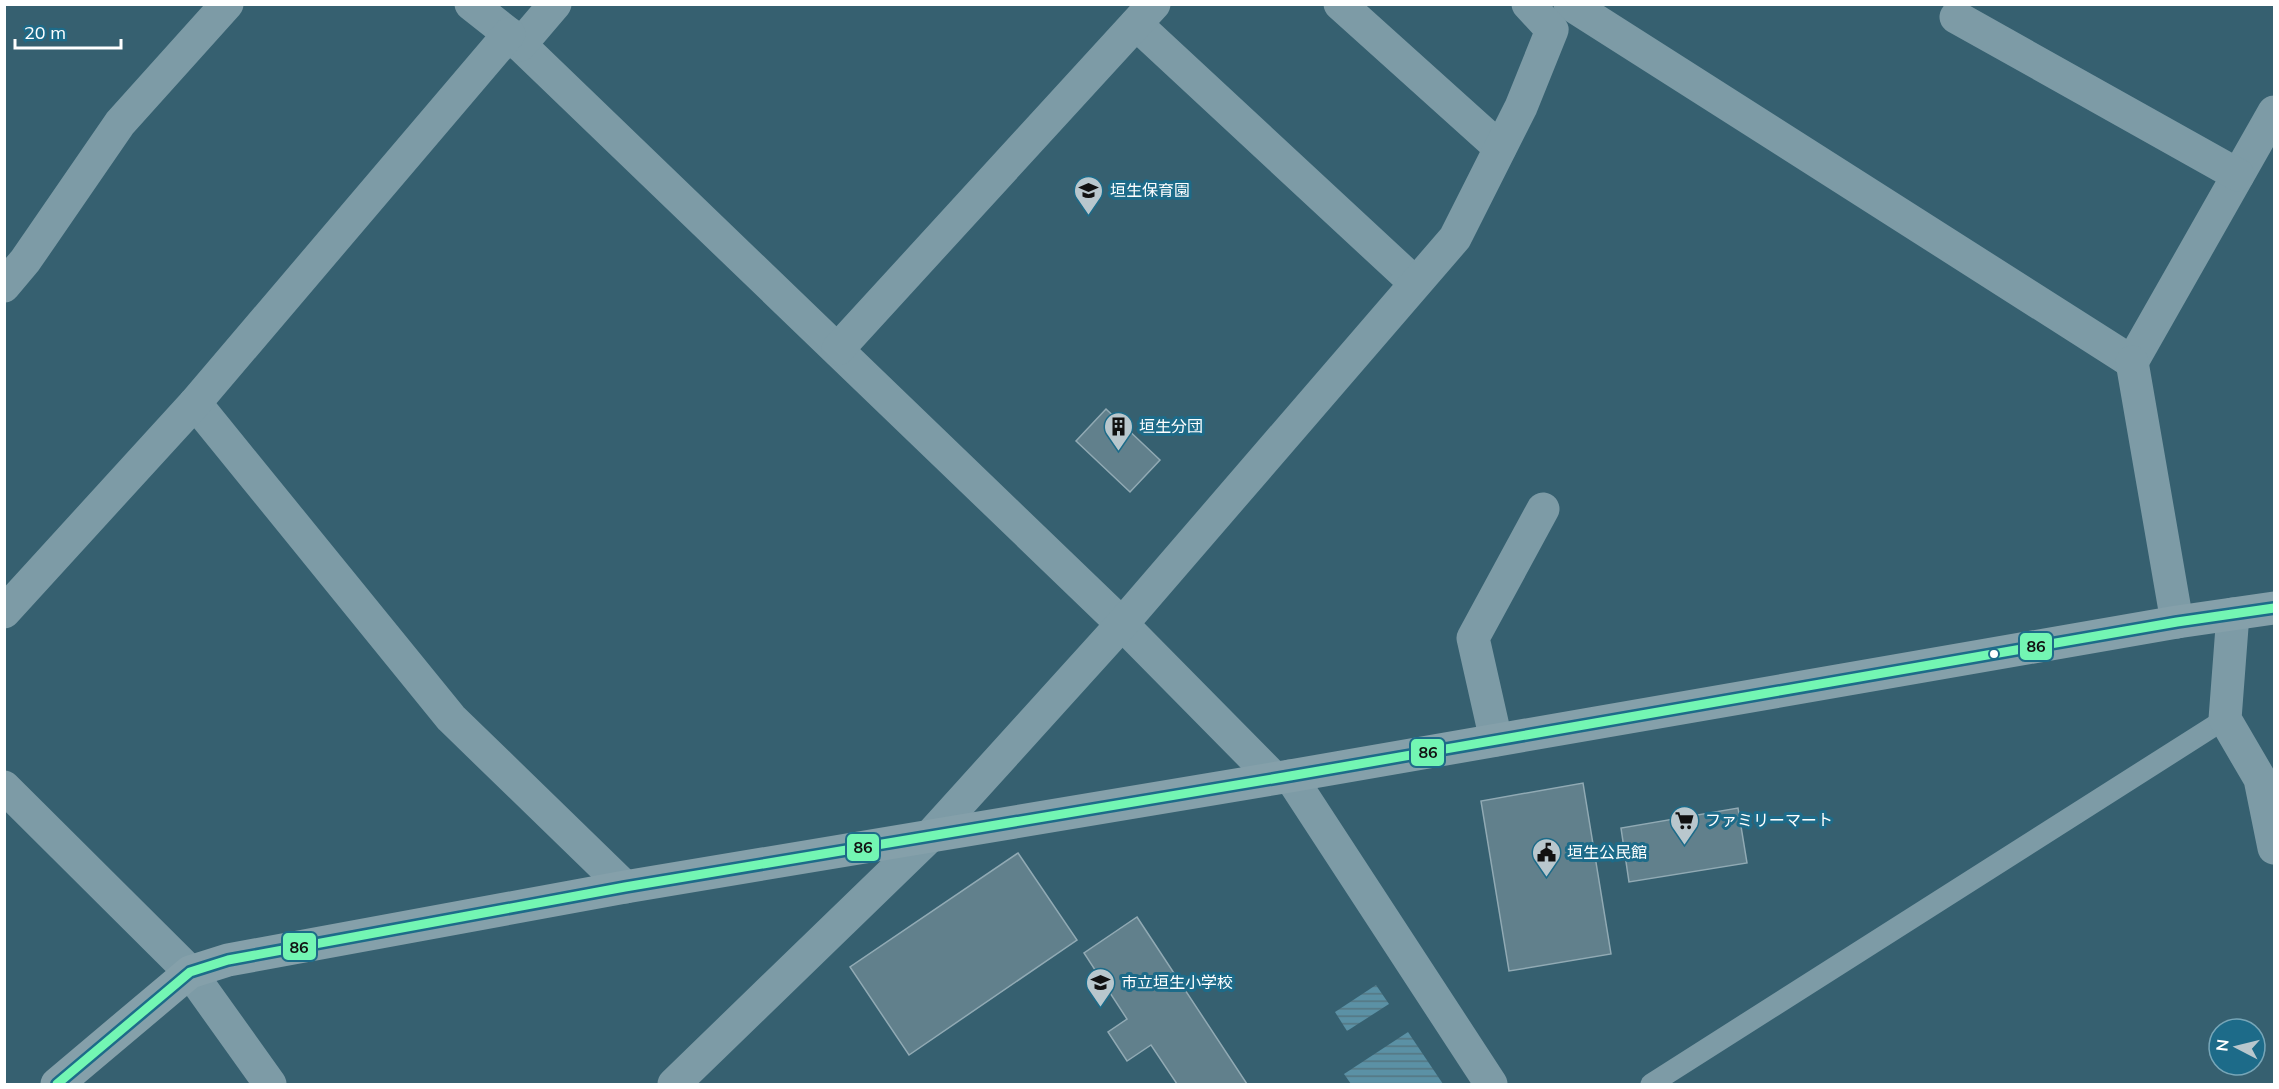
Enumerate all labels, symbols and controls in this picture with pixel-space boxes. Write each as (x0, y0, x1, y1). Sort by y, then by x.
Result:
scale bar (15, 12, 122, 50)
text: 20 m (24, 21, 66, 44)
school or university icon: 垣生保育園 (1073, 174, 1105, 216)
place label: 垣生保育園 (1110, 180, 1190, 200)
building icon: 垣生分団 (1102, 410, 1134, 452)
place label: 垣生分団 (1139, 416, 1203, 436)
line badge: 86 (2019, 632, 2053, 661)
text: 86 (2026, 636, 2046, 656)
unlabelled marker (1988, 648, 2000, 660)
line badge: 86 (1410, 738, 1445, 767)
text: 86 (1418, 742, 1438, 762)
supermarket icon: ファミリーマート (1668, 804, 1700, 846)
place label: ファミリーマート (1705, 810, 1833, 830)
line badge: 86 (846, 833, 880, 862)
public building icon: 垣生公民館 (1530, 836, 1562, 878)
text: 86 (853, 837, 873, 857)
place label: 垣生公民館 (1567, 842, 1647, 862)
line badge: 86 (282, 932, 317, 961)
text: 86 (289, 937, 309, 957)
school or university icon: 市立垣生小学校 (1084, 966, 1116, 1008)
place label: 市立垣生小学校 (1121, 972, 1233, 992)
north arrow (2207, 1017, 2267, 1077)
text: N (2211, 1038, 2233, 1052)

